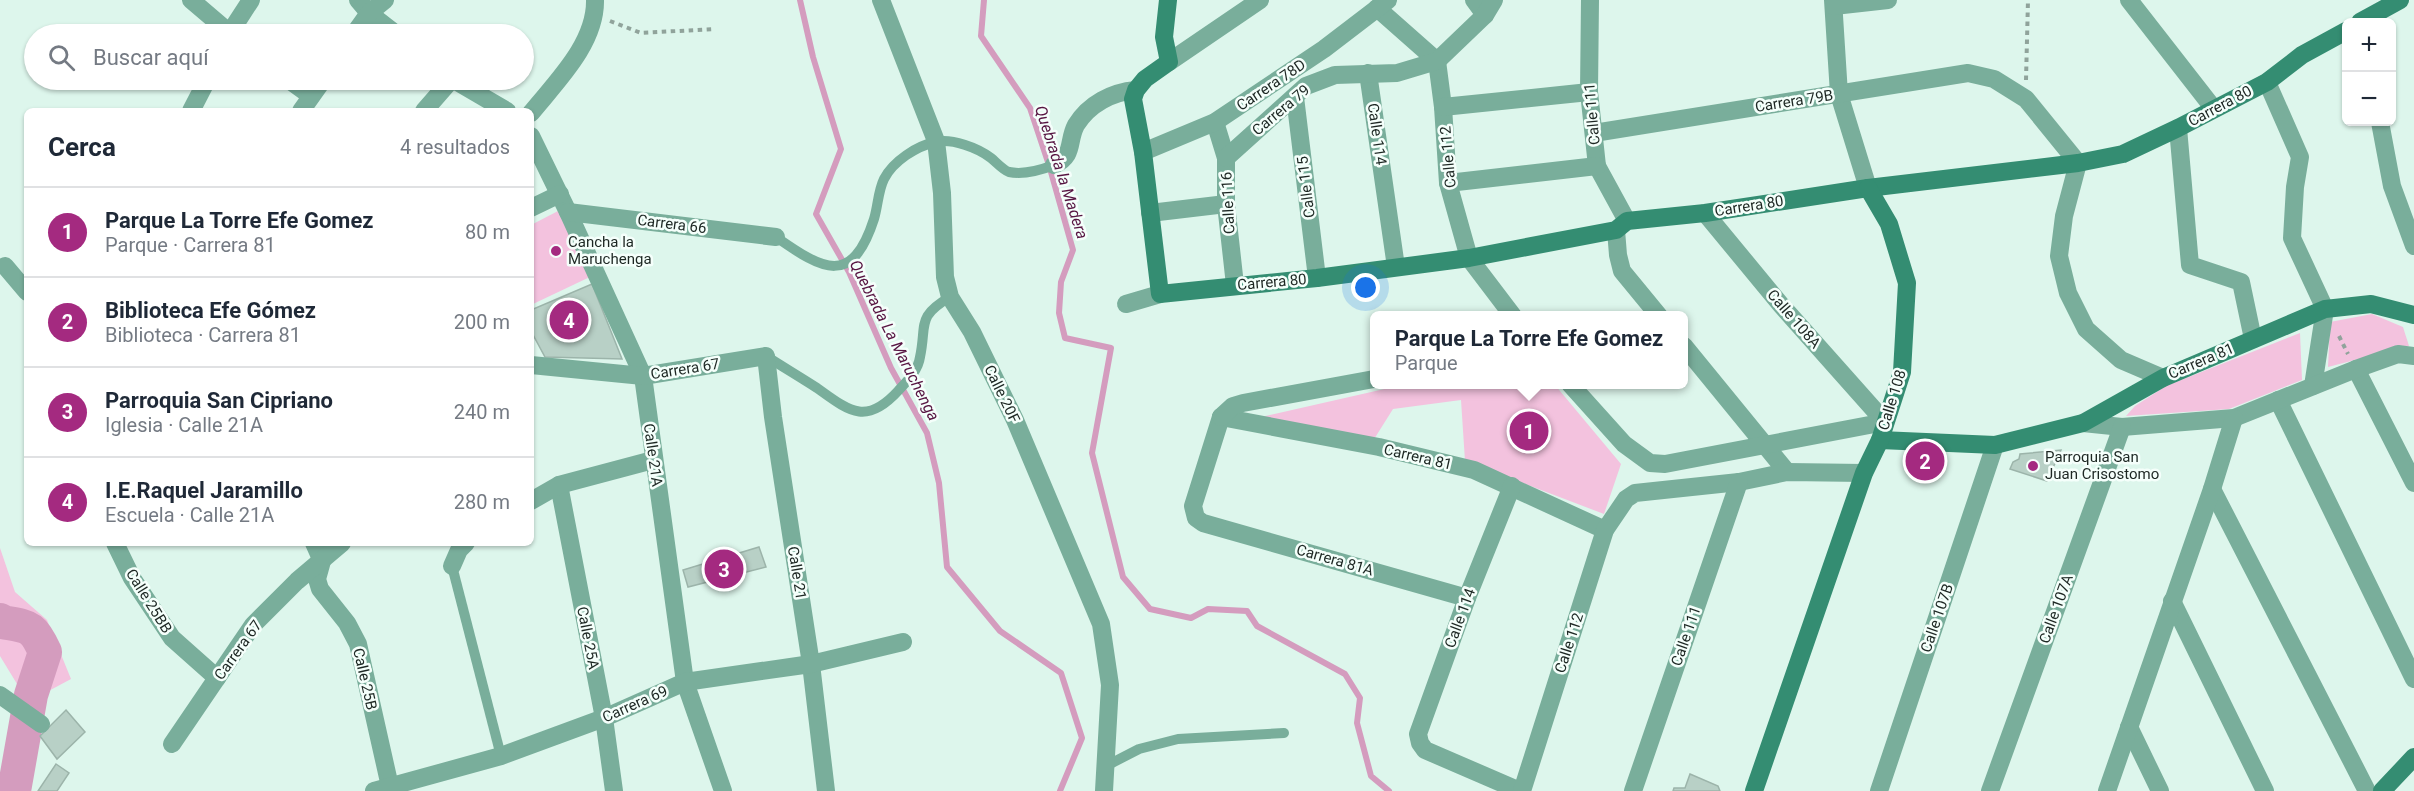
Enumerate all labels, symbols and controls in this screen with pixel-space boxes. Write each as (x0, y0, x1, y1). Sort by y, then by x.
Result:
map controls (2342, 18, 2396, 126)
button: + (2342, 18, 2396, 72)
search box (24, 24, 534, 90)
icon: search (45, 41, 78, 74)
text: Buscar aquí (93, 45, 209, 70)
street label: Carrera 78D (1233, 55, 1309, 115)
button: − (2342, 72, 2396, 126)
street label: Carrera 79 (1249, 81, 1313, 139)
street label: Calle 111 (1580, 82, 1604, 146)
street label: Carrera 80 (2185, 82, 2255, 130)
street label: Carrera 79B (1754, 86, 1834, 116)
street label: Calle 114 (1364, 102, 1390, 167)
water label: Quebrada la Madera (1031, 103, 1092, 241)
street label: Calle 112 (1436, 125, 1460, 189)
text: Cerca (48, 132, 116, 162)
text: 4 resultados (400, 135, 510, 159)
street label: Calle 115 (1293, 155, 1319, 219)
street label: Calle 116 (1217, 171, 1239, 235)
street label: Carrera 80 (1713, 192, 1785, 220)
text: Parque La Torre Efe Gomez (105, 208, 373, 233)
street label: Carrera 66 (636, 211, 708, 237)
text: 1 (62, 220, 73, 244)
text: 80 m (465, 220, 510, 244)
text: Parque · Carrera 81 (105, 233, 276, 257)
place label: Cancha la Maruchenga (568, 233, 652, 268)
marker: Cancha la Maruchenga (549, 244, 563, 258)
water label: Quebrada La Maruchenga (846, 257, 943, 424)
street label: Carrera 80 (1237, 270, 1307, 294)
your location (1351, 273, 1380, 302)
street label: Calle 108A (1764, 286, 1825, 352)
text: Biblioteca Efe Gómez (105, 298, 316, 323)
pin: 4 (550, 298, 588, 342)
text: 2 (62, 310, 73, 334)
text: 200 m (454, 310, 510, 334)
popup (1370, 311, 1688, 389)
text: Biblioteca · Carrera 81 (105, 323, 301, 347)
text: Parque La Torre Efe Gomez (1395, 326, 1663, 351)
street label: Carrera 81 (2166, 339, 2236, 383)
text: Parque (1395, 351, 1458, 375)
street label: Carrera 67 (649, 355, 721, 383)
street label: Calle 20F (980, 362, 1024, 426)
street label: Calle 108 (1874, 368, 1910, 432)
text: Parroquia San Cipriano (105, 388, 333, 413)
text: 3 (62, 400, 73, 424)
text: 240 m (454, 400, 510, 424)
pin: 1 (1510, 408, 1549, 454)
text: Iglesia · Calle 21A (105, 413, 263, 437)
street label: Calle 21A (640, 422, 666, 488)
pin: 2 (1906, 438, 1944, 484)
street label: Carrera 81 (1382, 440, 1454, 474)
place label: Parroquia San Juan Crisostomo (2045, 448, 2159, 483)
marker: Parroquia San Juan Crisostomo (2026, 459, 2040, 473)
text: I.E.Raquel Jaramillo (105, 478, 303, 503)
text: 4 (62, 490, 73, 514)
text: 280 m (454, 490, 510, 514)
text: Escuela · Calle 21A (105, 503, 274, 527)
street label: Carrera 81A (1294, 540, 1376, 580)
street label: Calle 21 (784, 545, 810, 601)
pin: 3 (704, 546, 744, 592)
street label: Calle 25BB (122, 566, 176, 636)
street label: Calle 107A (2035, 572, 2077, 646)
street label: Calle 107B (1917, 581, 1957, 655)
street label: Calle 114 (1441, 585, 1479, 650)
street label: Calle 111 (1667, 604, 1705, 668)
street label: Calle 25A (573, 605, 603, 671)
street label: Calle 112 (1551, 611, 1587, 675)
street label: Carrera 67 (210, 617, 266, 683)
street label: Calle 25B (349, 646, 381, 712)
street label: Carrera 69 (600, 682, 670, 726)

